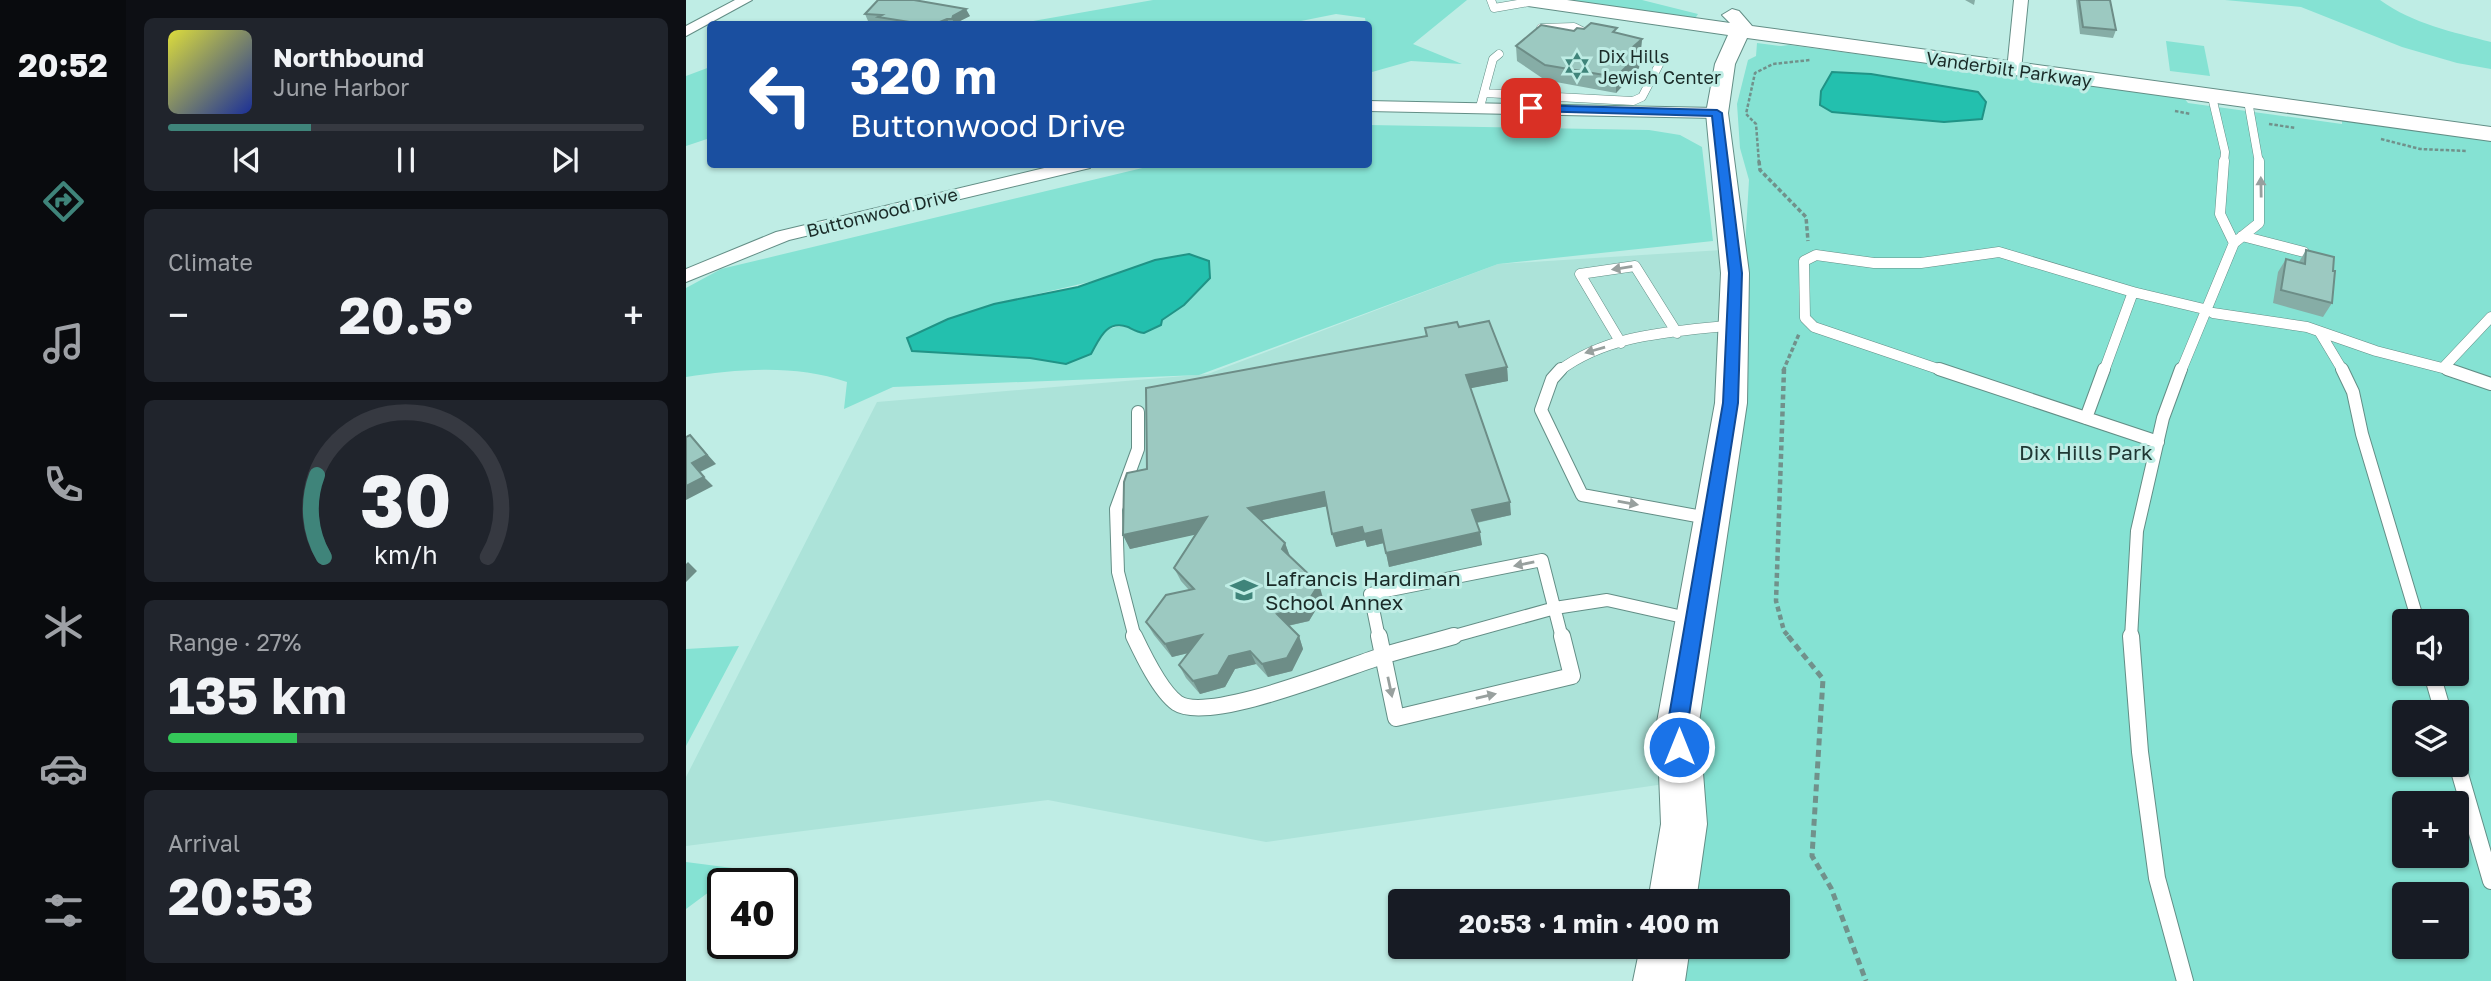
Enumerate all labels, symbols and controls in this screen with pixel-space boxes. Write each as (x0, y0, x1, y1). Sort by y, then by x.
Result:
text: Northbound (273, 42, 424, 73)
place label: Dix Hills Jewish Center (1598, 45, 1721, 88)
text: 20:52 (18, 46, 108, 84)
text: 320 m (850, 46, 997, 105)
street label: Vanderbilt Parkway (1925, 46, 2093, 92)
icon: left (735, 49, 826, 140)
synagogue icon: Dix Hills Jewish Center (1562, 51, 1592, 81)
text: June Harbor (273, 73, 409, 101)
pin (1501, 78, 1561, 138)
icon: arrive (1512, 89, 1550, 127)
text: Buttonwood Drive (850, 106, 1126, 144)
icon: previous (228, 141, 266, 179)
icon: pause (387, 141, 425, 179)
icon: next (546, 141, 584, 179)
one-way arrow (2255, 176, 2266, 198)
icon: directions (39, 177, 88, 226)
street label: Buttonwood Drive (804, 183, 960, 241)
text: Climate (168, 248, 253, 276)
one-way arrow (1610, 263, 1632, 274)
text: 20.5° (339, 283, 473, 345)
text: − (168, 292, 189, 337)
text: + (623, 292, 644, 337)
icon: music (39, 319, 88, 368)
one-way arrow (1584, 345, 1606, 356)
park label: Dix Hills Park (2019, 439, 2153, 465)
text: 30 (360, 456, 452, 543)
icon: phone (39, 460, 88, 509)
one-way arrow (1617, 498, 1639, 509)
text: km/h (374, 538, 438, 569)
one-way arrow (1513, 558, 1535, 569)
place label: Lafrancis Hardiman School Annex (1265, 565, 1461, 615)
school or university icon: Lafrancis Hardiman School Annex (1229, 575, 1259, 605)
icon: climate (39, 602, 88, 651)
map controls (2392, 609, 2469, 959)
button: sound (2392, 609, 2469, 686)
text: Range · 27% (168, 628, 301, 656)
text: 135 km (168, 663, 347, 725)
one-way arrow (1384, 676, 1395, 698)
one-way arrow (1476, 691, 1498, 702)
button: layers (2392, 700, 2469, 777)
position arrow (1642, 710, 1716, 784)
icon: car (39, 744, 88, 793)
button: + (2392, 791, 2469, 868)
text: Arrival (168, 829, 240, 857)
text: 20:53 (168, 864, 314, 926)
speed limit sign: 40 (707, 868, 798, 959)
button: − (2392, 882, 2469, 959)
icon: filters (39, 886, 88, 935)
text: 20:53 · 1 min · 400 m (1459, 908, 1719, 939)

